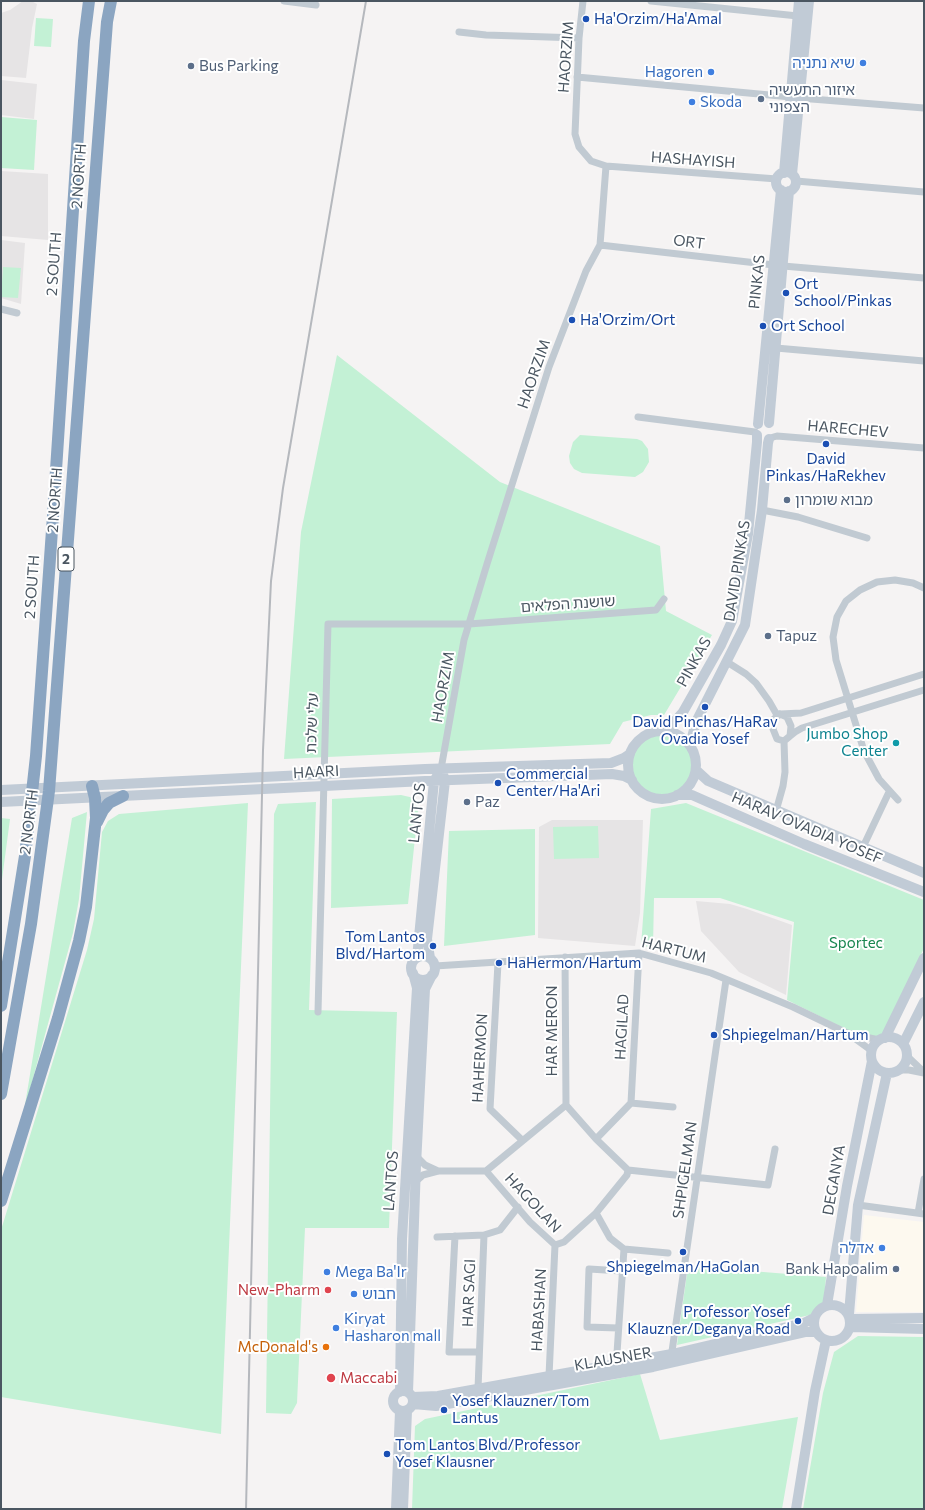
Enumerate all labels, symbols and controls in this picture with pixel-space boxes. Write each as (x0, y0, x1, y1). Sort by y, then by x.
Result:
place label: Ha'Orzim/Ha'Amal (594, 10, 722, 28)
marker: Ha'Orzim/Ha'Amal (581, 14, 591, 24)
street label: HAORZIM (555, 20, 577, 94)
place label: שיא נתניה (792, 54, 855, 72)
place label: Bus Parking (199, 57, 279, 75)
marker: שיא נתניה (858, 58, 868, 68)
marker: Bus Parking (186, 61, 196, 71)
place label: Hagoren (645, 63, 703, 81)
marker: Hagoren (706, 67, 716, 77)
place label: איזור התעשיה הצפוני (769, 81, 855, 116)
place label: Skoda (700, 93, 742, 111)
marker: איזור התעשיה הצפוני (756, 94, 766, 104)
marker: Skoda (687, 97, 697, 107)
street label: 2 NORTH (68, 143, 90, 209)
street label: HASHAYISH (650, 148, 736, 172)
street label: 2 SOUTH (43, 231, 65, 297)
street label: ORT (672, 231, 706, 253)
street label: PINKAS (745, 254, 769, 310)
place label: Ort School/Pinkas (794, 275, 892, 310)
marker: Ort School/Pinkas (781, 288, 791, 298)
place label: Ha'Orzim/Ort (580, 311, 675, 329)
marker: Ha'Orzim/Ort (567, 315, 577, 325)
place label: Ort School (771, 317, 845, 335)
marker: Ort School (758, 321, 768, 331)
street label: HAORZIM (514, 337, 554, 411)
street label: HARECHEV (807, 416, 889, 442)
marker: David Pinkas/HaRekhev (821, 439, 831, 449)
place label: David Pinkas/HaRekhev (766, 450, 886, 485)
street label: 2 NORTH (44, 467, 66, 533)
place label: מבוא שומרון (795, 491, 873, 509)
marker: מבוא שומרון (782, 495, 792, 505)
street label: DAVID PINKAS (720, 519, 754, 623)
road number: 2 (58, 547, 74, 571)
street label: 2 SOUTH (21, 554, 43, 620)
street label: שושנת הפלאים (520, 592, 616, 616)
place label: Tapuz (776, 627, 817, 645)
marker: Tapuz (763, 631, 773, 641)
street label: PINKAS (673, 634, 715, 690)
street label: HAORZIM (428, 650, 458, 724)
street label: עלי שלכת (302, 692, 322, 754)
marker: David Pinchas/HaRav Ovadia Yosef (700, 702, 710, 712)
place label: David Pinchas/HaRav Ovadia Yosef (632, 713, 778, 748)
place label: Jumbo Shop Center (806, 725, 888, 760)
marker: Jumbo Shop Center (891, 738, 901, 748)
street label: HAARI (292, 762, 340, 782)
place label: Commercial Center/Ha'Ari (506, 765, 600, 800)
marker: Commercial Center/Ha'Ari (493, 778, 503, 788)
street label: LANTOS (405, 782, 429, 844)
street label: 2 NORTH (16, 788, 42, 856)
street label: HARAV OVADIA YOSEF (729, 788, 885, 868)
place label: Paz (475, 793, 500, 811)
marker: Paz (462, 797, 472, 807)
place label: Tom Lantos Blvd/Hartom (335, 928, 425, 963)
street label: HARTUM (640, 933, 708, 967)
park label: Sportec (829, 934, 883, 952)
marker: Tom Lantos Blvd/Hartom (428, 941, 438, 951)
place label: HaHermon/Hartum (507, 954, 641, 972)
marker: HaHermon/Hartum (494, 958, 504, 968)
street label: HAR MERON (543, 985, 561, 1077)
street label: HAGILAD (611, 993, 633, 1061)
street label: HAHERMON (469, 1013, 491, 1103)
place label: Shpiegelman/Hartum (722, 1026, 869, 1044)
marker: Shpiegelman/Hartum (709, 1030, 719, 1040)
street label: SHPIGELMAN (669, 1120, 701, 1220)
street label: DEGANYA (819, 1143, 849, 1217)
street label: LANTOS (380, 1150, 402, 1212)
street label: HAGOLAN (501, 1170, 565, 1236)
place label: אדלה (839, 1239, 874, 1257)
marker: אדלה (877, 1243, 887, 1253)
marker: Shpiegelman/HaGolan (678, 1247, 688, 1257)
place label: Shpiegelman/HaGolan (606, 1258, 760, 1276)
street label: HAR SAGI (459, 1259, 479, 1327)
place label: Bank Hapoalim (785, 1260, 888, 1278)
place label: Mega Ba'Ir (335, 1263, 407, 1281)
marker: Bank Hapoalim (891, 1264, 901, 1274)
marker: Mega Ba'Ir (322, 1267, 332, 1277)
street label: HABASHAN (528, 1268, 550, 1352)
place label: New-Pharm (238, 1281, 320, 1299)
marker: New-Pharm (323, 1285, 333, 1295)
place label: חבוש (362, 1285, 396, 1303)
marker: חבוש (349, 1289, 359, 1299)
place label: Professor Yosef Klauzner/Deganya Road (627, 1303, 790, 1338)
place label: Kiryat Hasharon mall (344, 1310, 441, 1345)
marker: Professor Yosef Klauzner/Deganya Road (793, 1316, 803, 1326)
marker: Kiryat Hasharon mall (331, 1323, 341, 1333)
place label: McDonald's (237, 1338, 318, 1356)
marker: McDonald's (321, 1342, 331, 1352)
street label: KLAUSNER (573, 1343, 653, 1375)
place label: Maccabi (340, 1369, 397, 1387)
marker: Maccabi (325, 1372, 337, 1384)
place label: Yosef Klauzner/Tom Lantus (452, 1392, 589, 1427)
marker: Yosef Klauzner/Tom Lantus (439, 1405, 449, 1415)
place label: Tom Lantos Blvd/Professor Yosef Klausner (395, 1436, 580, 1471)
marker: Tom Lantos Blvd/Professor Yosef Klausner (382, 1449, 392, 1459)

